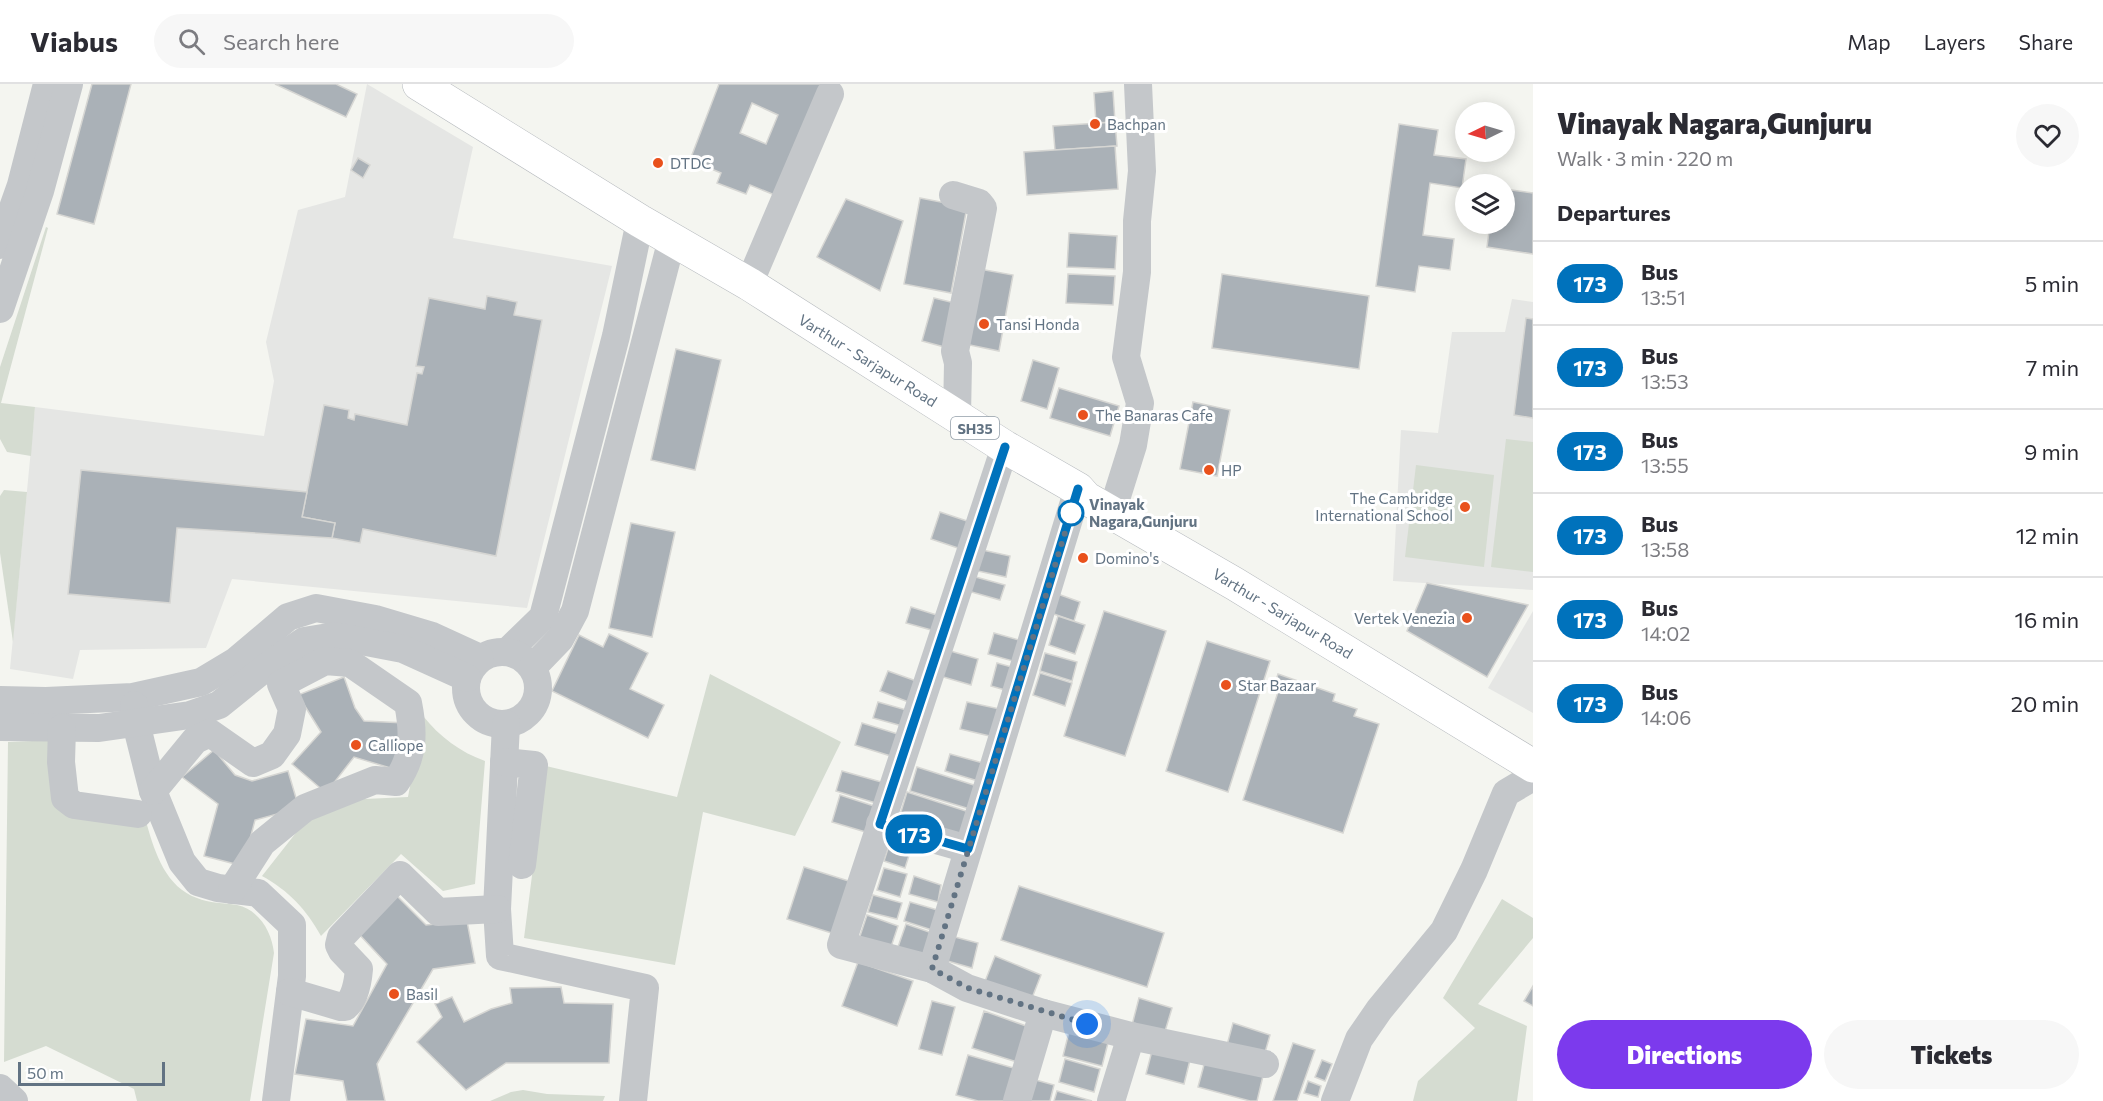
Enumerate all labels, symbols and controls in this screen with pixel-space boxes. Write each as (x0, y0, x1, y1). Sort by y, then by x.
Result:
search box (154, 14, 574, 68)
text: Viabus (30, 24, 118, 58)
icon: search (175, 25, 208, 58)
text: Search here (223, 28, 339, 55)
text: Map (1847, 29, 1891, 54)
text: Layers (1924, 29, 1986, 54)
text: Share (2019, 29, 2073, 54)
north arrow (1455, 102, 1515, 162)
map controls (1455, 102, 1515, 234)
button: heart (2016, 104, 2079, 167)
text: Vinayak Nagara,Gunjuru (1557, 106, 1872, 140)
place label: Bachpan (1107, 115, 1166, 133)
marker: Bachpan (1088, 117, 1102, 131)
text: Walk · 3 min · 220 m (1557, 146, 1733, 170)
place label: DTDC (670, 154, 712, 172)
marker: DTDC (651, 156, 665, 170)
button: layers (1455, 174, 1515, 234)
text: Departures (1557, 199, 1671, 226)
text: Bus (1641, 258, 1678, 285)
text: 5 min (2025, 270, 2079, 297)
text: 173 (1573, 271, 1607, 296)
text: 13:51 (1641, 285, 1686, 309)
street label: Varthur - Sarjapur Road (795, 310, 941, 410)
place label: Tansi Honda (996, 315, 1080, 333)
marker: Tansi Honda (977, 317, 991, 331)
text: Bus (1641, 342, 1678, 369)
text: 7 min (2026, 354, 2079, 381)
text: 173 (1573, 355, 1607, 380)
text: 13:53 (1641, 369, 1689, 393)
place label: The Banaras Cafe (1095, 406, 1213, 424)
marker: The Banaras Cafe (1076, 408, 1090, 422)
road number: SH35 (951, 417, 999, 439)
text: Bus (1641, 426, 1678, 453)
text: 9 min (2024, 438, 2079, 465)
text: 173 (1573, 439, 1607, 464)
text: 13:55 (1641, 453, 1689, 477)
place label: HP (1221, 461, 1242, 479)
marker: HP (1202, 463, 1216, 477)
place label: The Cambridge International School (1315, 489, 1453, 524)
place label: Vinayak Nagara,Gunjuru (1089, 495, 1197, 530)
marker: Vinayak Nagara,Gunjuru (1058, 500, 1084, 526)
marker: The Cambridge International School (1458, 500, 1472, 514)
text: Bus (1641, 510, 1678, 537)
text: 12 min (2016, 522, 2079, 549)
text: 173 (1573, 523, 1607, 548)
text: 13:58 (1641, 537, 1689, 561)
place label: Domino's (1095, 549, 1160, 567)
marker: Domino's (1076, 551, 1090, 565)
street label: Varthur - Sarjapur Road (1210, 564, 1356, 662)
text: Bus (1641, 594, 1678, 621)
text: 16 min (2015, 606, 2079, 633)
text: 173 (1573, 607, 1607, 632)
place label: Vertek Venezia (1354, 609, 1455, 627)
marker: Vertek Venezia (1460, 611, 1474, 625)
text: 14:02 (1641, 621, 1690, 645)
place label: Star Bazaar (1238, 676, 1316, 694)
marker: Star Bazaar (1219, 678, 1233, 692)
text: Bus (1641, 678, 1678, 705)
text: 20 min (2011, 690, 2079, 717)
text: 173 (1573, 691, 1607, 716)
text: 14:06 (1641, 705, 1691, 729)
place label: Calliope (368, 736, 423, 754)
marker: Calliope (349, 738, 363, 752)
line badge: 173 (880, 814, 948, 854)
text: 173 (897, 822, 931, 847)
place label: Basil (406, 985, 438, 1003)
marker: Basil (387, 987, 401, 1001)
your location (1072, 1009, 1102, 1039)
button: Directions (1557, 1020, 1812, 1089)
button: Tickets (1824, 1020, 2079, 1089)
scale bar (18, 1059, 165, 1086)
text: 50 m (27, 1063, 64, 1082)

